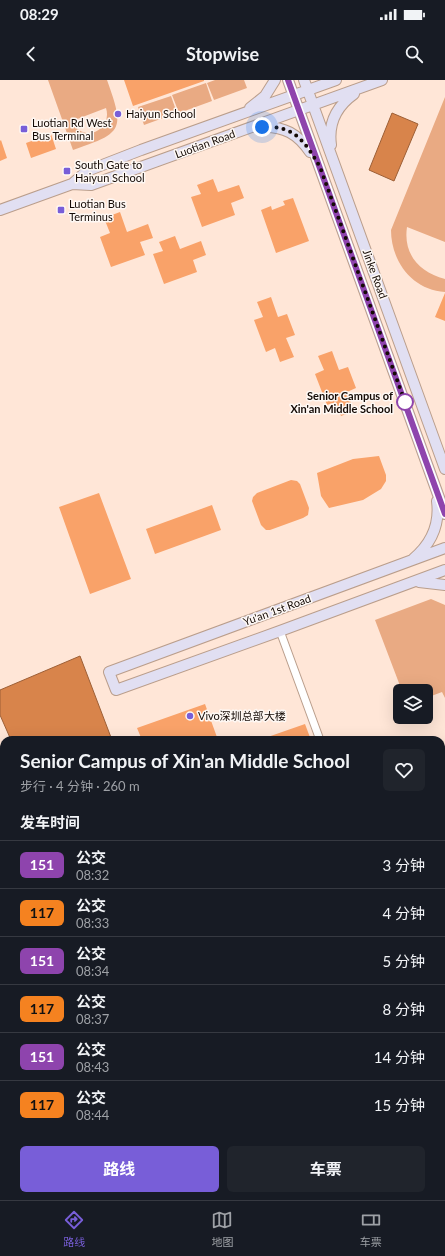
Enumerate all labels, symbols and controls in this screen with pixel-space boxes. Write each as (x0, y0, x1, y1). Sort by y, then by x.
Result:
text: 08:29 (20, 5, 59, 23)
icon: back (20, 43, 42, 65)
text: Stopwise (186, 43, 259, 65)
icon: search (403, 43, 425, 65)
place label: Haiyun School (126, 107, 196, 120)
marker: Haiyun School (113, 109, 123, 119)
place label: Luotian Rd West Bus Terminal (32, 116, 112, 142)
your location (252, 117, 272, 137)
marker: Luotian Rd West Bus Terminal (19, 124, 29, 134)
street label: Luotian Road (173, 127, 237, 160)
place label: South Gate to Haiyun School (75, 158, 145, 184)
marker: South Gate to Haiyun School (62, 166, 72, 176)
place label: Luotian Bus Terminus (69, 197, 126, 223)
marker: Luotian Bus Terminus (56, 205, 66, 215)
street label: Jinke Road (361, 247, 390, 300)
place label: Senior Campus of Xin'an Middle School (290, 389, 393, 415)
marker: Senior Campus of Xin'an Middle School (396, 393, 414, 411)
street label: Yu'an 1st Road (241, 591, 312, 628)
map controls (393, 684, 433, 724)
button: layers (393, 684, 433, 724)
place label: Vivo深圳总部大楼 (198, 709, 286, 722)
marker: Vivo深圳总部大楼 (185, 711, 195, 721)
text: Senior Campus of Xin'an Middle School (20, 749, 350, 772)
button: heart (383, 749, 425, 791)
text: 步行 · 4 分钟 · 260 m (20, 778, 140, 794)
text: 发车时间 (20, 813, 80, 831)
text: 公交 (76, 848, 106, 866)
text: 151 (30, 856, 54, 873)
text: 3 分钟 (382, 856, 425, 874)
text: 08:32 (76, 867, 109, 883)
text: 公交 (76, 896, 106, 914)
text: 117 (30, 904, 54, 921)
text: 4 分钟 (382, 904, 425, 922)
text: 08:33 (76, 915, 109, 931)
text: 公交 (76, 944, 106, 962)
text: 151 (30, 952, 54, 969)
text: 5 分钟 (382, 952, 425, 970)
text: 08:34 (76, 963, 109, 979)
text: 公交 (76, 992, 106, 1010)
text: 117 (30, 1000, 54, 1017)
text: 8 分钟 (382, 1000, 425, 1018)
text: 08:37 (76, 1011, 109, 1027)
text: 公交 (76, 1040, 106, 1058)
text: 151 (30, 1048, 54, 1065)
text: 14 分钟 (374, 1048, 425, 1066)
text: 08:43 (76, 1059, 109, 1075)
text: 公交 (76, 1088, 106, 1106)
text: 117 (30, 1096, 54, 1113)
text: 15 分钟 (374, 1096, 425, 1114)
text: 08:44 (76, 1107, 109, 1123)
button: 路线 (20, 1146, 219, 1192)
button: 车票 (227, 1146, 425, 1192)
tab: 路线 (63, 1209, 85, 1249)
tab: 地图 (211, 1209, 233, 1249)
tab: 车票 (360, 1209, 382, 1249)

